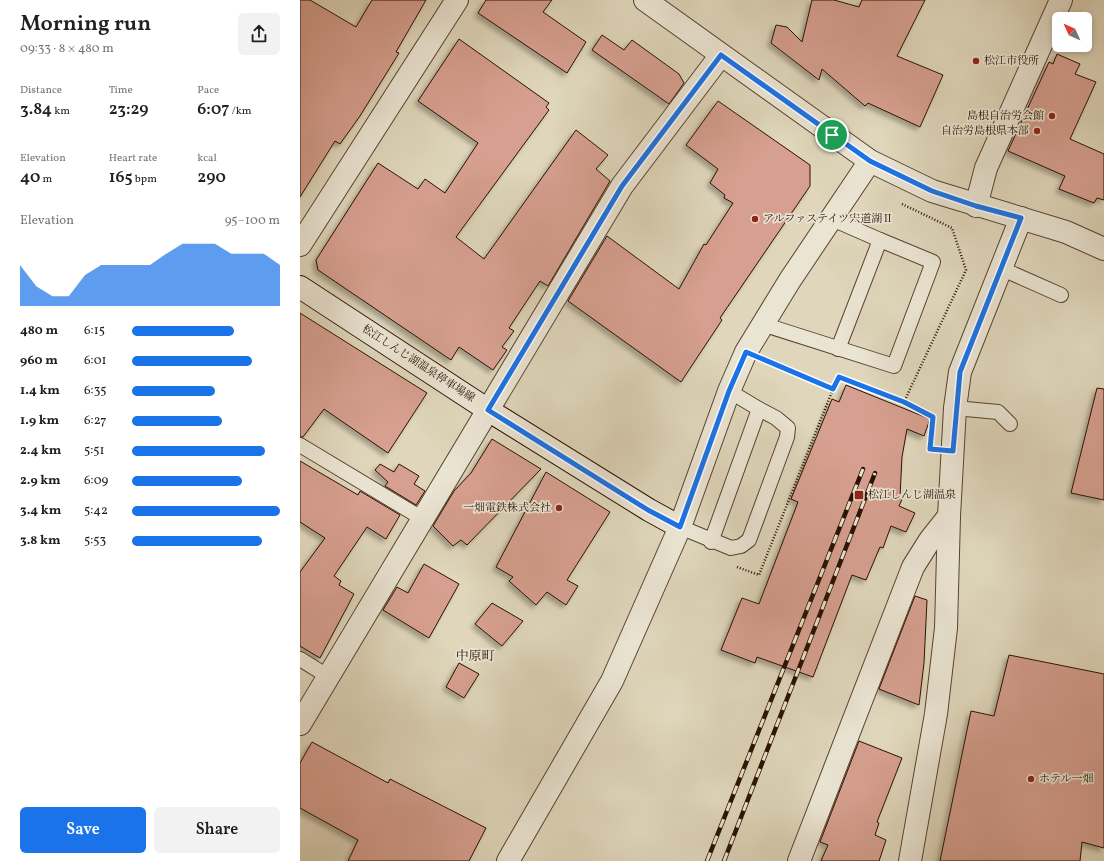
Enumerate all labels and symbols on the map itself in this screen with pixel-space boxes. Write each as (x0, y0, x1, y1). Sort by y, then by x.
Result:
north arrow (1052, 12, 1092, 52)
place label: 松江市役所 (984, 54, 1039, 69)
marker: 松江市役所 (971, 56, 981, 66)
place label: 島根自治労会館 (967, 109, 1044, 124)
marker: 島根自治労会館 (1047, 111, 1057, 121)
pin (815, 118, 849, 152)
place label: 自治労島根県本部 (941, 124, 1029, 139)
marker: 自治労島根県本部 (1032, 126, 1042, 136)
place label: アルファステイツ宍道湖Ⅱ (763, 212, 893, 227)
marker: アルファステイツ宍道湖Ⅱ (750, 214, 760, 224)
street label: 松江しんじ湖温泉停車場線 (359, 322, 477, 406)
place label: 松江しんじ湖温泉 (868, 488, 956, 503)
marker: 松江しんじ湖温泉 (853, 489, 865, 501)
place label: 一畑電鉄株式会社 (463, 501, 551, 516)
marker: 一畑電鉄株式会社 (554, 503, 564, 513)
district label: 中原町 (455, 648, 495, 666)
place label: ホテル一畑 (1039, 772, 1093, 787)
marker: ホテル一畑 (1026, 774, 1036, 784)

